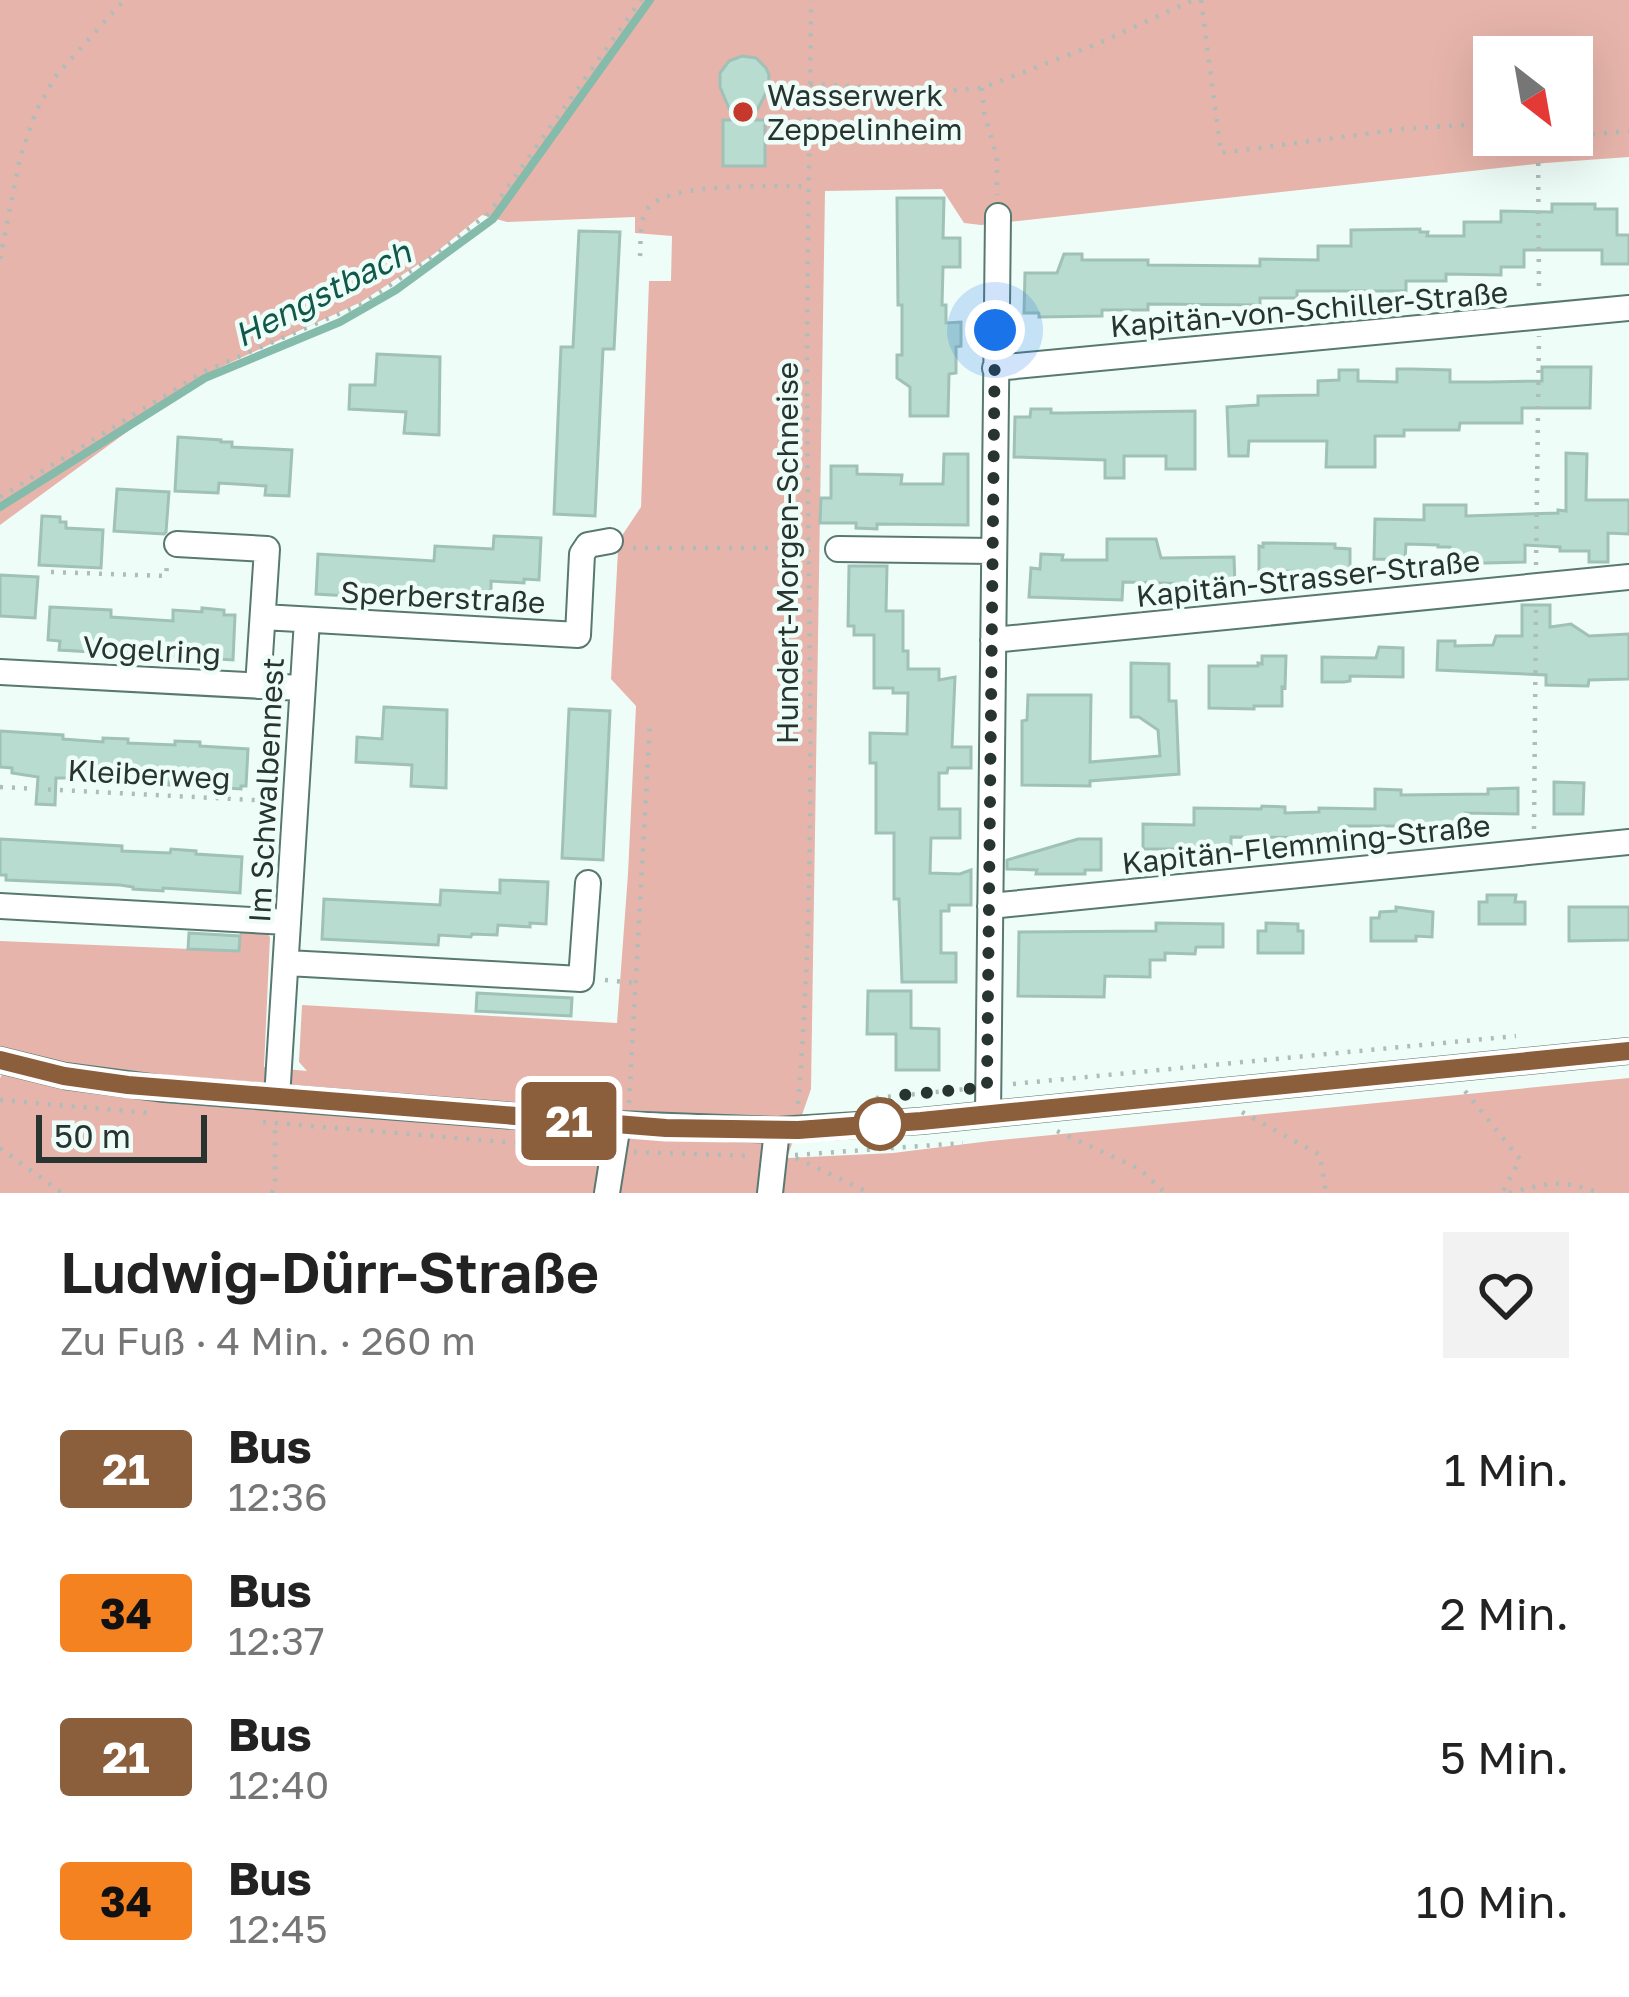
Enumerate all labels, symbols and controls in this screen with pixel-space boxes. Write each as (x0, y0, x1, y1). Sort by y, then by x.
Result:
north arrow (1473, 36, 1593, 156)
map controls (1473, 36, 1593, 156)
place label: Wasserwerk Zeppelinheim (767, 77, 963, 147)
marker: Wasserwerk Zeppelinheim (730, 99, 756, 125)
water label: Hengstbach (227, 231, 418, 354)
street label: Kapitän-von-Schiller-Straße (1108, 274, 1510, 344)
your location (965, 300, 1025, 360)
street label: Hundert-Morgen-Schneise (769, 362, 805, 744)
street label: Kapitän-Strasser-Straße (1134, 542, 1482, 614)
street label: Sperberstraße (340, 574, 546, 620)
street label: Vogelring (82, 628, 222, 672)
street label: Im Schwalbennest (241, 656, 291, 924)
street label: Kleiberweg (67, 752, 231, 796)
street label: Kapitän-Flemming-Straße (1120, 807, 1492, 881)
line badge: 21 (515, 1082, 623, 1160)
text: 21 (545, 1096, 593, 1146)
unlabelled marker (855, 1099, 905, 1149)
scale bar (36, 1109, 207, 1162)
text: 50 m (54, 1116, 131, 1155)
button: heart (1443, 1232, 1569, 1358)
text: Ludwig-Dürr-Straße (60, 1237, 599, 1306)
text: Zu Fuß · 4 Min. · 260 m (60, 1317, 476, 1364)
text: Bus (228, 1419, 312, 1473)
text: 1 Min. (1444, 1442, 1569, 1496)
text: 21 (102, 1444, 150, 1494)
text: 12:36 (228, 1473, 328, 1520)
text: Bus (228, 1563, 312, 1617)
text: 2 Min. (1440, 1586, 1569, 1640)
text: 34 (100, 1588, 152, 1638)
text: 12:37 (228, 1617, 325, 1664)
text: Bus (228, 1707, 312, 1761)
text: 5 Min. (1440, 1730, 1569, 1784)
text: 21 (102, 1732, 150, 1782)
text: 12:40 (228, 1761, 329, 1808)
text: Bus (228, 1851, 312, 1905)
text: 10 Min. (1416, 1874, 1569, 1928)
text: 34 (100, 1876, 152, 1926)
text: 12:45 (228, 1905, 328, 1952)

